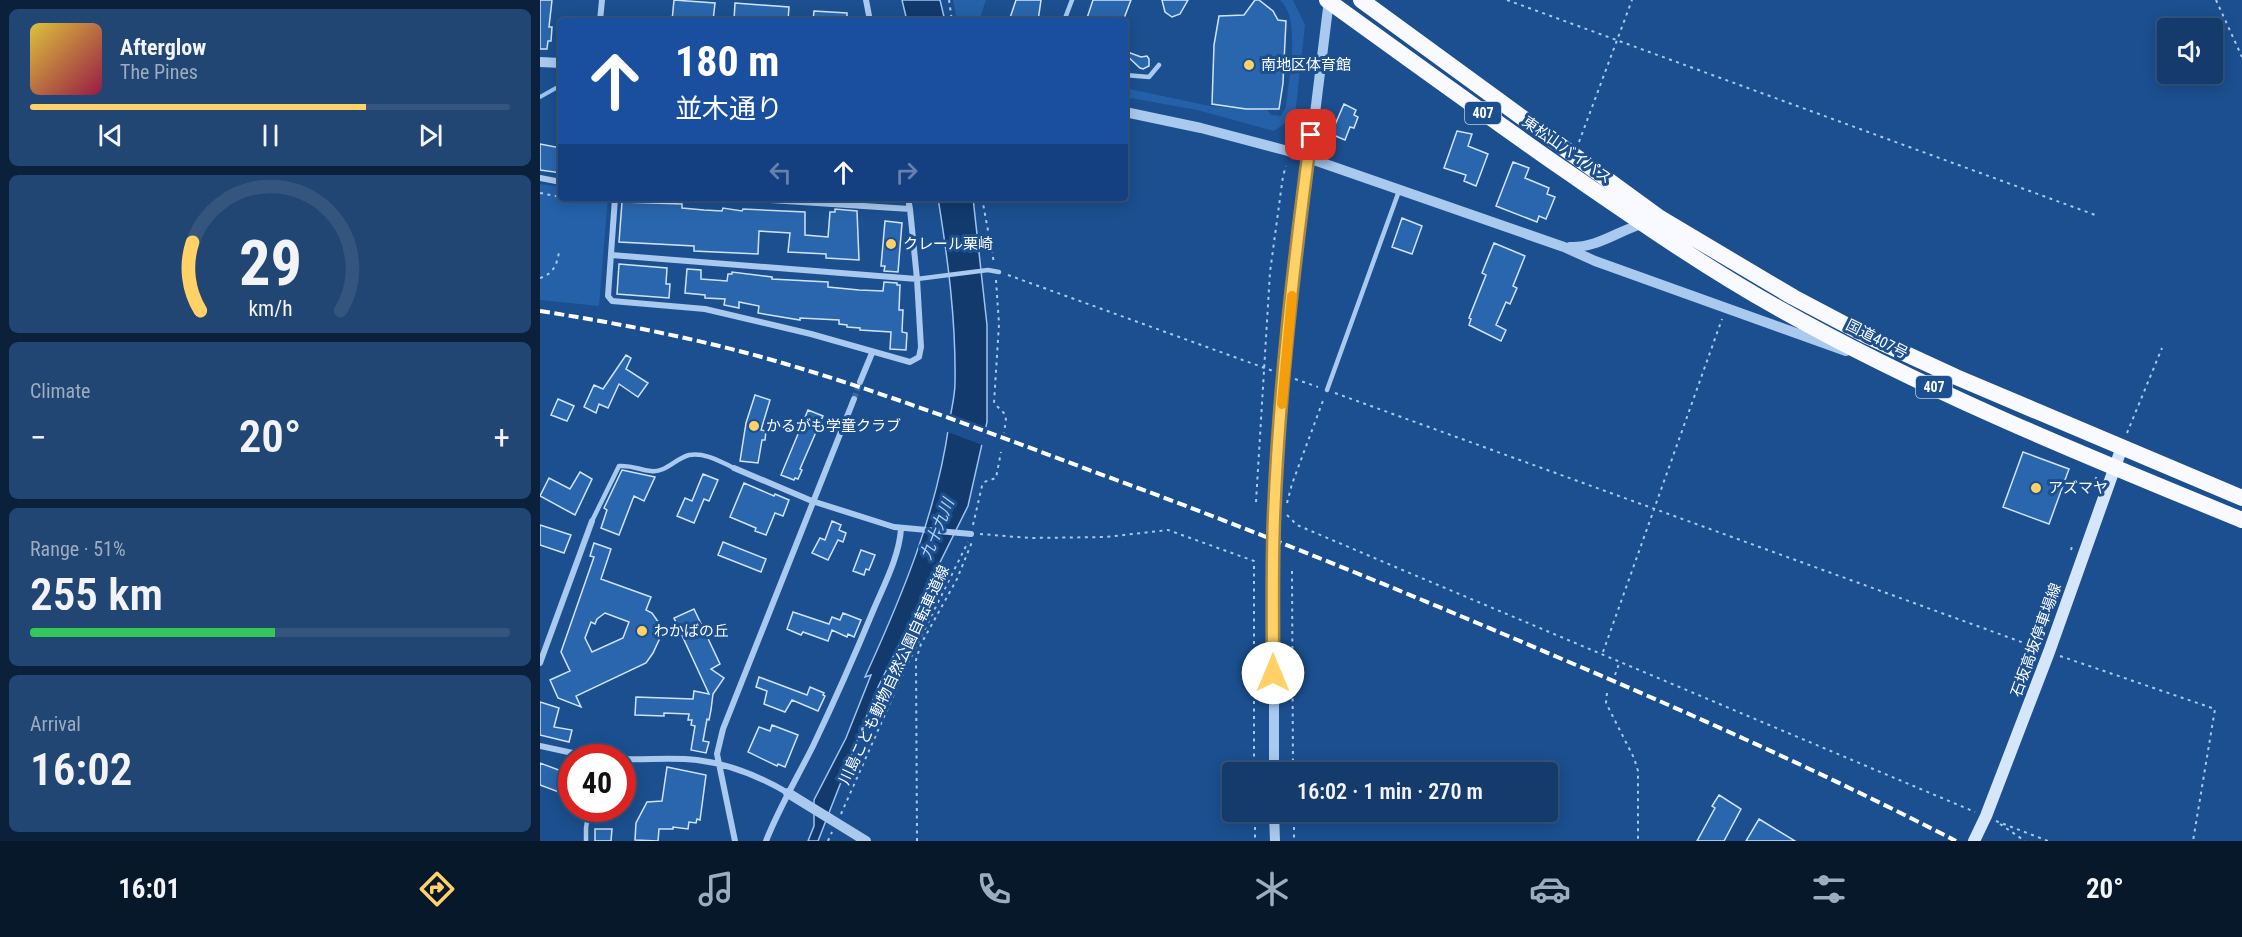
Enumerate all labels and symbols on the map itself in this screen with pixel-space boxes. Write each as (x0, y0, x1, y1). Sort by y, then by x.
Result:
place label: 南地区体育館 (1261, 56, 1351, 74)
marker: 南地区体育館 (1242, 58, 1256, 72)
road number: 407 (1465, 102, 1501, 124)
pin (1285, 109, 1336, 160)
street label: 東松山バイパス (1519, 113, 1615, 187)
place label: クレール栗崎 (903, 235, 993, 253)
marker: クレール栗崎 (884, 237, 898, 251)
street label: 国道407号 (1843, 316, 1911, 362)
road number: 407 (1916, 376, 1952, 398)
place label: かるがも学童クラブ (766, 417, 901, 435)
marker: かるがも学童クラブ (747, 419, 761, 433)
place label: アズマヤ (2048, 479, 2108, 497)
marker: アズマヤ (2029, 481, 2043, 495)
water label: 九十九川 (916, 494, 959, 562)
street label: 川島こども動物自然公園自転車道線 (835, 562, 953, 788)
street label: 石坂高坂停車場線 (2007, 581, 2065, 699)
place label: わかばの丘 (654, 622, 729, 640)
marker: わかばの丘 (635, 624, 649, 638)
position arrow (1241, 641, 1305, 705)
speed limit sign: 40 (558, 744, 636, 822)

